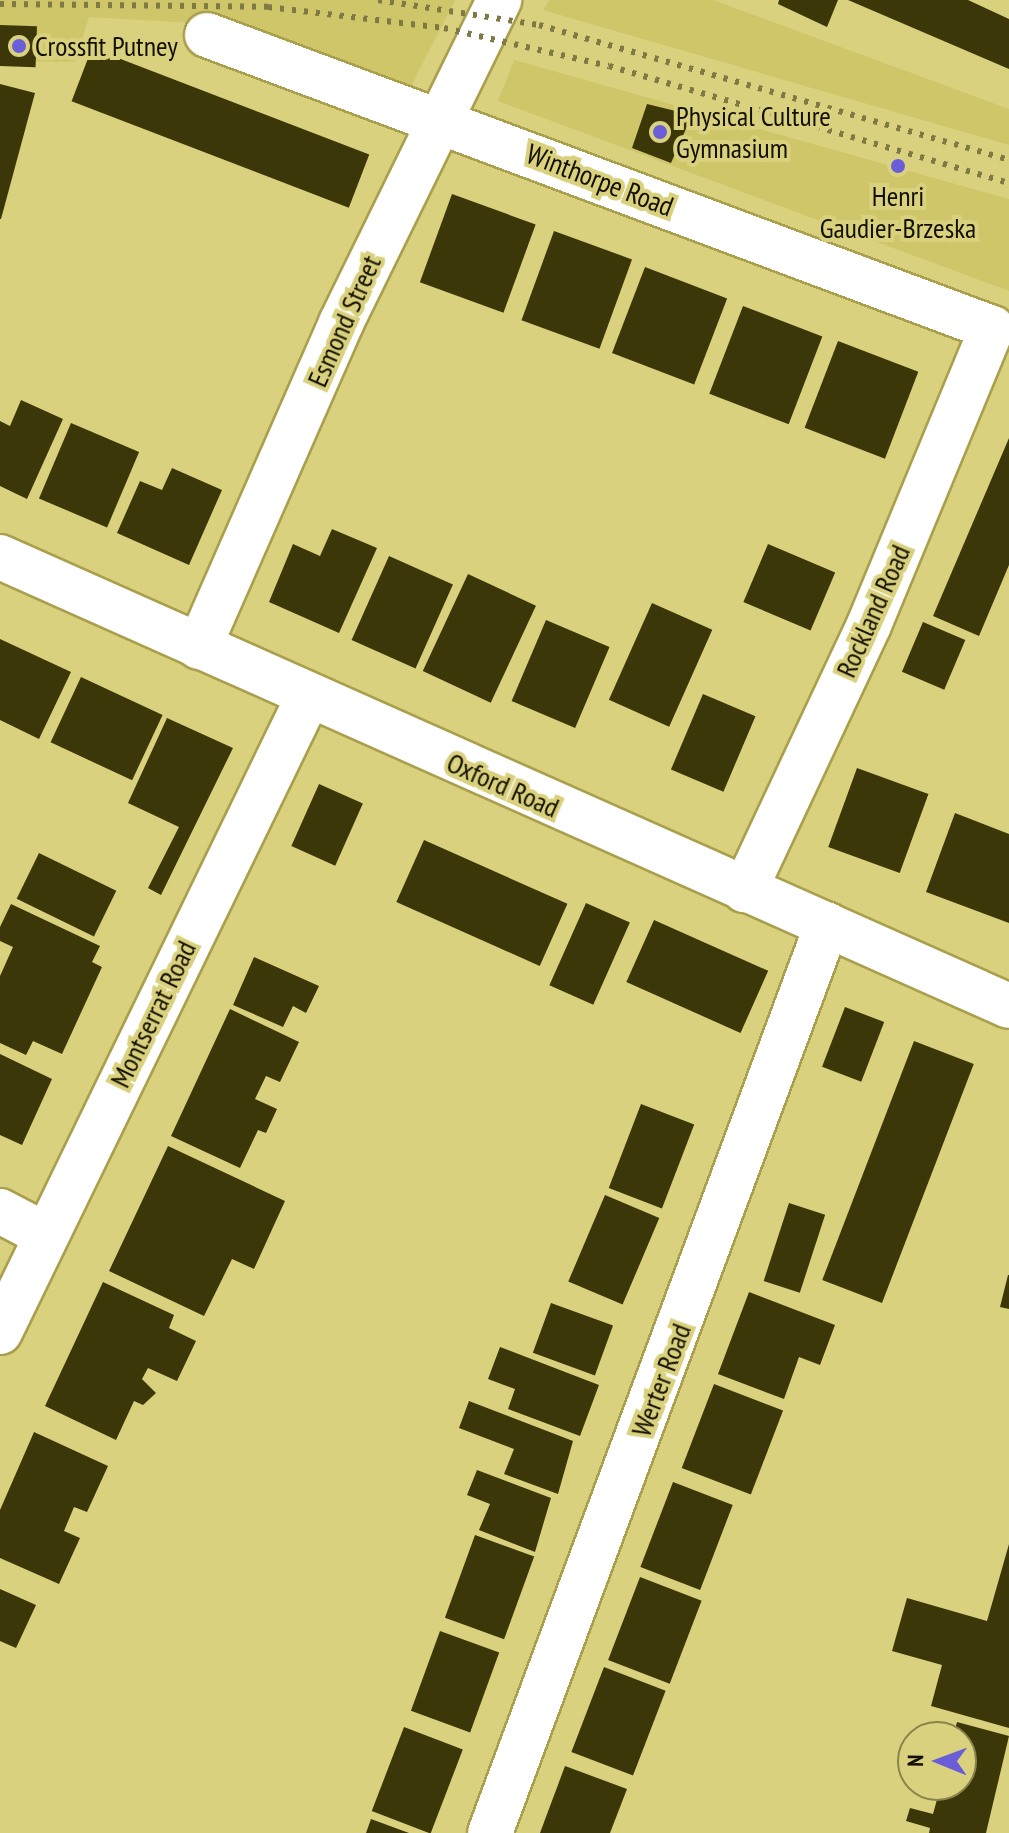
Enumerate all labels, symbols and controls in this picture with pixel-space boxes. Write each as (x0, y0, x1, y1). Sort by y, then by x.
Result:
place label: Crossfit Putney (35, 29, 178, 63)
marker: Crossfit Putney (10, 37, 28, 55)
place label: Physical Culture Gymnasium (676, 99, 831, 165)
marker: Physical Culture Gymnasium (651, 123, 669, 141)
street label: Winthorpe Road (522, 137, 678, 223)
marker: Henri Gaudier-Brzeska (889, 157, 907, 175)
place label: Henri Gaudier-Brzeska (820, 179, 976, 245)
street label: Esmond Street (300, 250, 388, 392)
street label: Rockland Road (829, 540, 917, 682)
street label: Oxford Road (442, 745, 564, 825)
street label: Montserrat Road (103, 935, 203, 1093)
street label: Werter Road (624, 1319, 698, 1441)
north arrow (897, 1721, 977, 1801)
text: N (901, 1754, 929, 1767)

